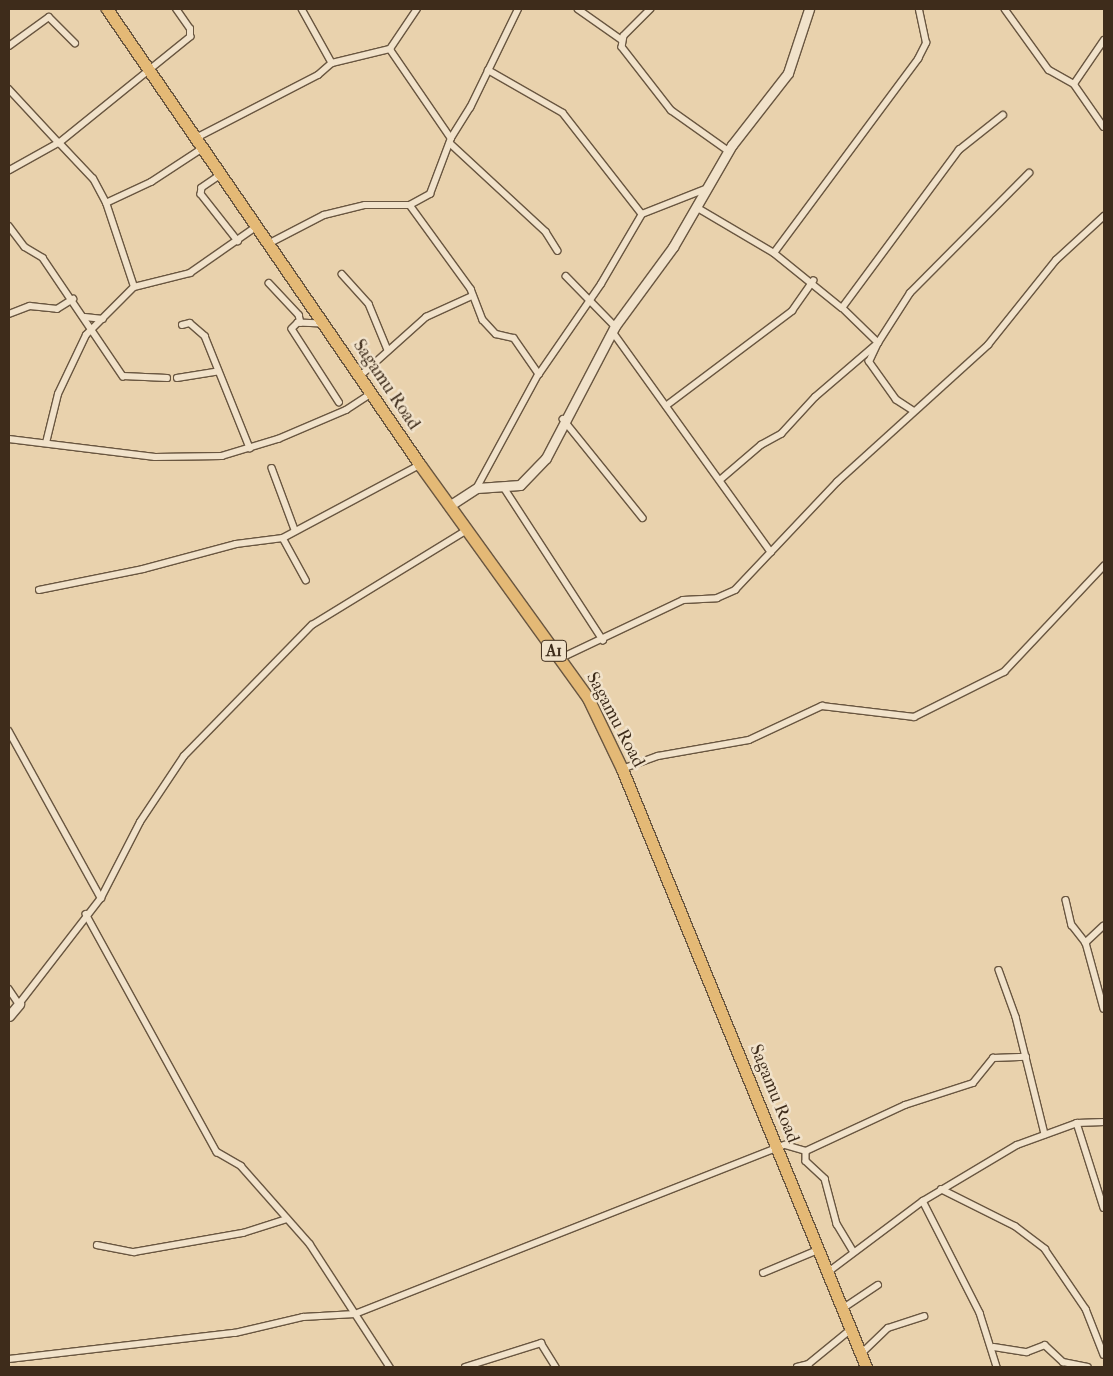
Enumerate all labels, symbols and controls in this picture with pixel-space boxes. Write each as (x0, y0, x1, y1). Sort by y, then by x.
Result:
street label: Sagamu Road (348, 336, 424, 434)
road number: A1 (540, 637, 568, 664)
street label: Sagamu Road (581, 669, 649, 771)
street label: Sagamu Road (744, 1042, 804, 1146)

